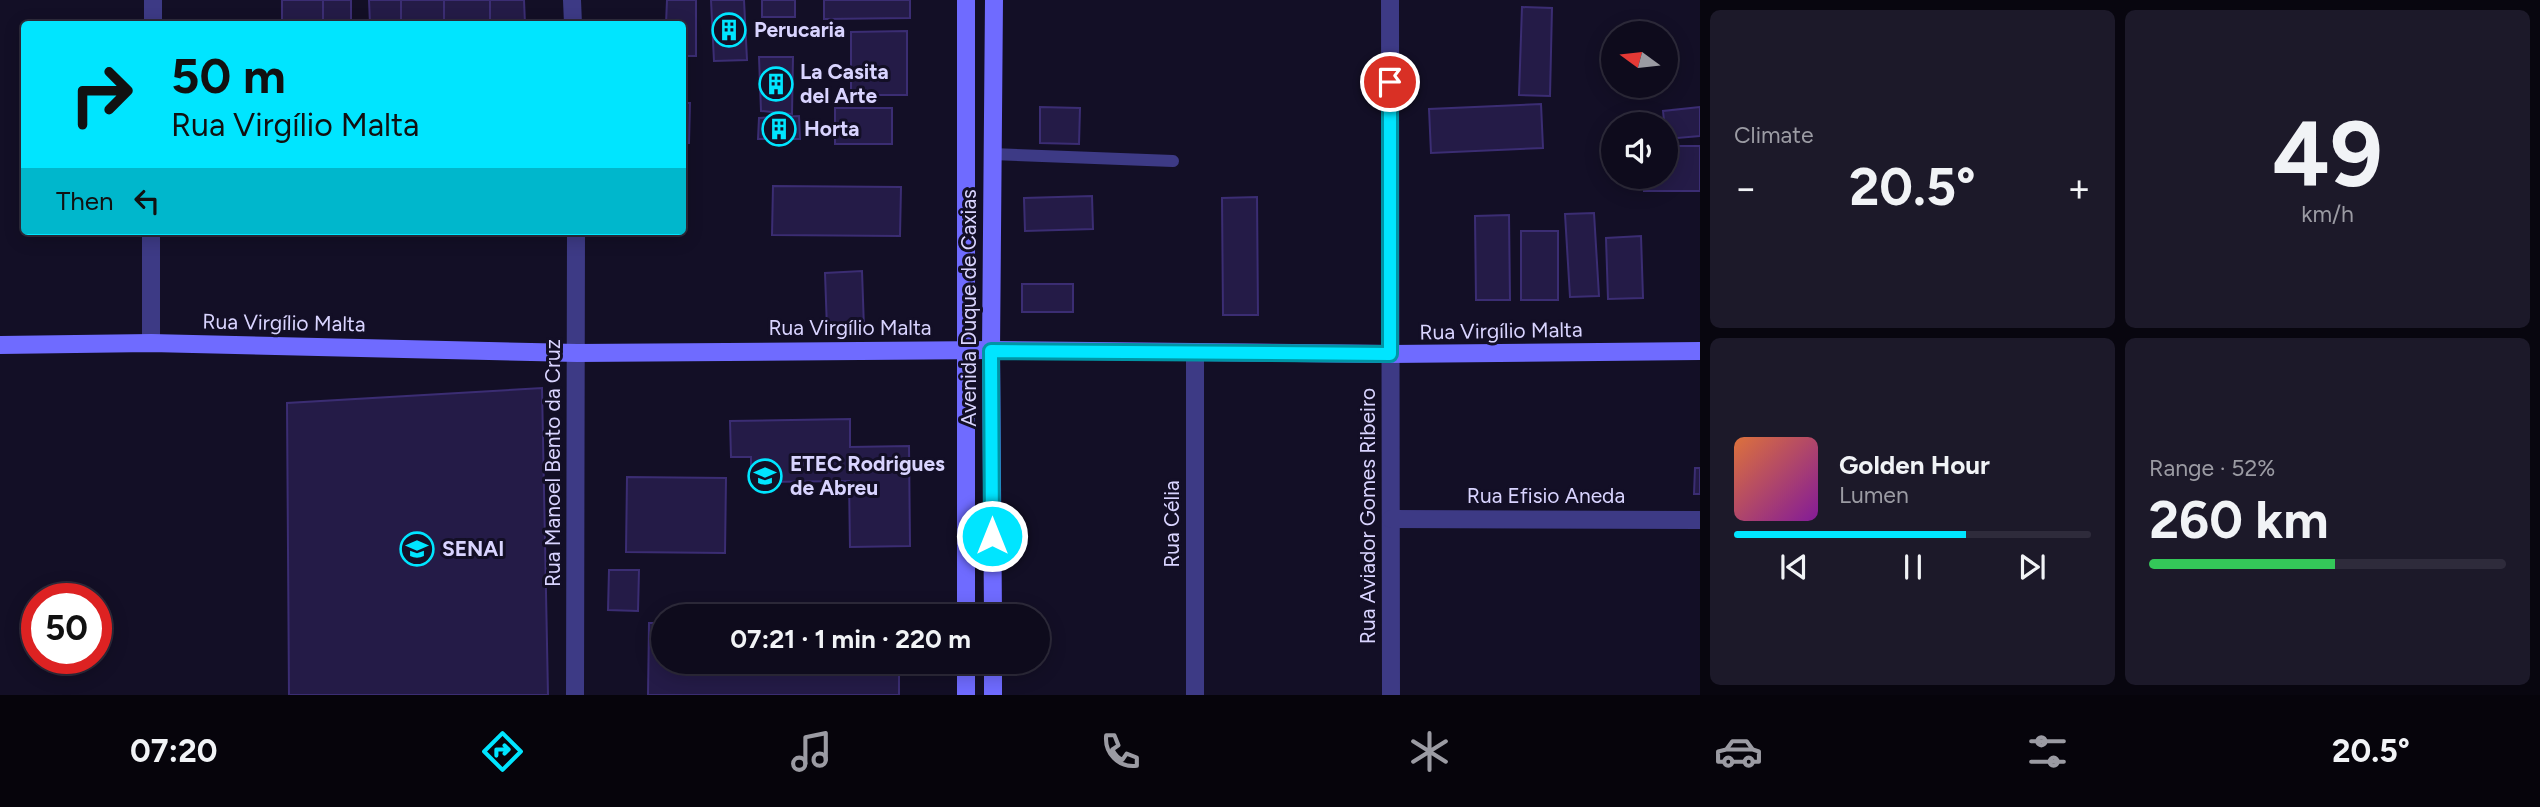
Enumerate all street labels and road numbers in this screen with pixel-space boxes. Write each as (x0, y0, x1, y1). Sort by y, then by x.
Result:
street label: Avenida Duque de Caxias (956, 189, 981, 427)
street label: Rua Virgílio Malta (202, 309, 366, 336)
street label: Rua Virgílio Malta (768, 315, 932, 340)
street label: Rua Virgílio Malta (1419, 317, 1583, 344)
street label: Rua Manoel Bento da Cruz (540, 339, 565, 587)
street label: Rua Aviador Gomes Ribeiro (1355, 388, 1380, 644)
street label: Rua Célia (1159, 480, 1184, 568)
street label: Rua Efisio Aneda (1467, 483, 1625, 508)

